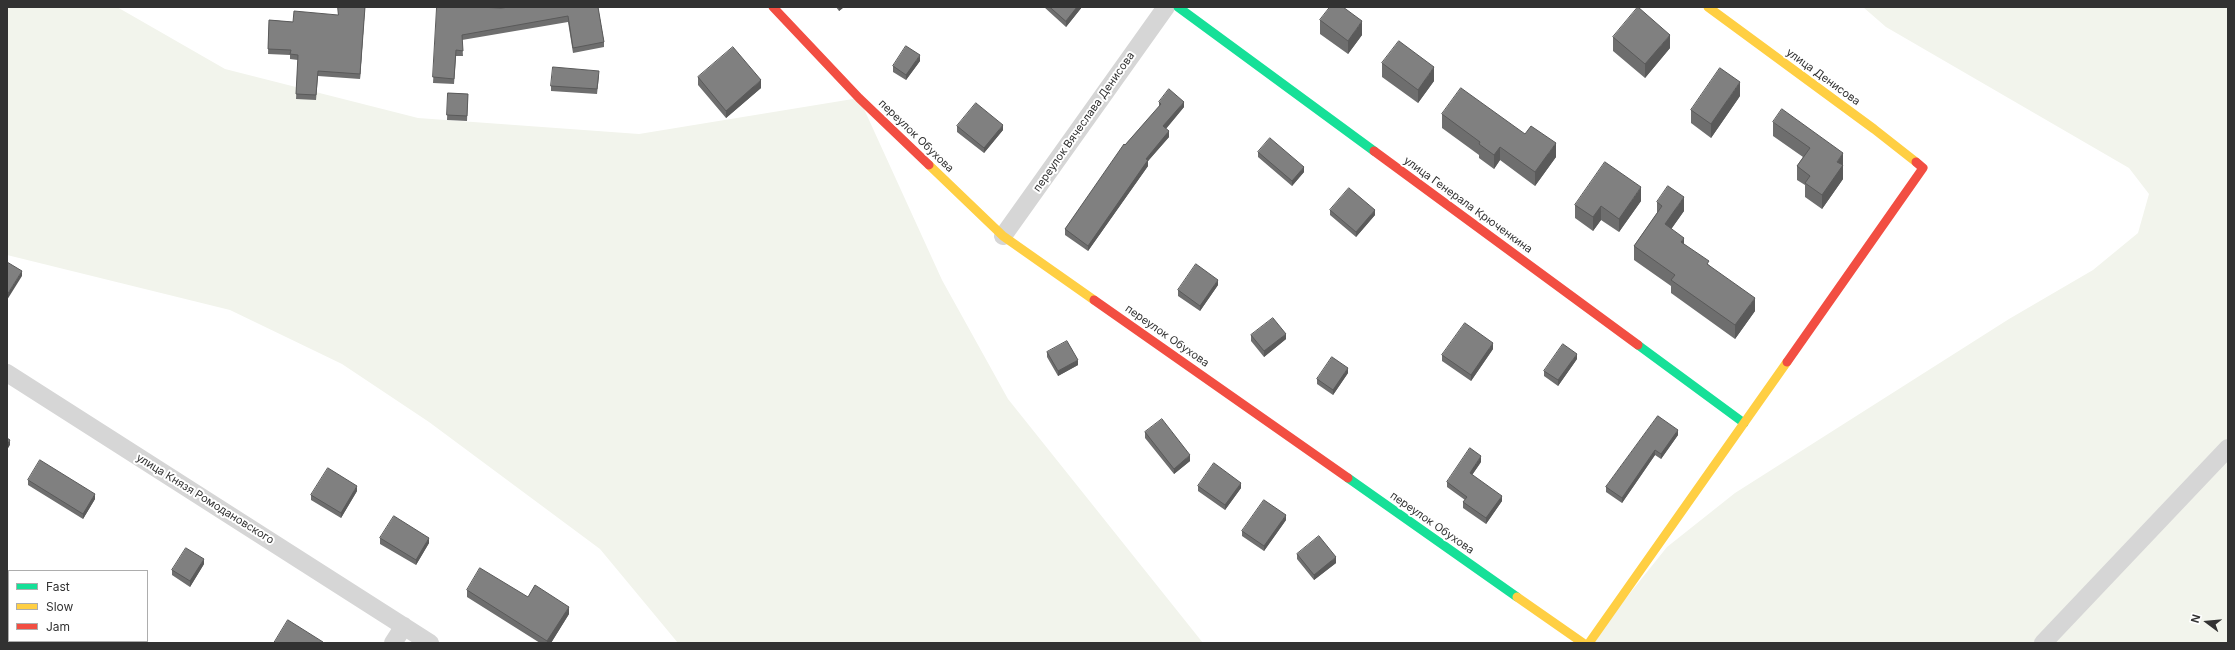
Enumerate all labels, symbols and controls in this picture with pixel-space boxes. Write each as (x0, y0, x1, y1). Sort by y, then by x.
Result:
street label: улица Денисова (1783, 46, 1863, 108)
street label: переулок Вячеслава Денисова (1031, 50, 1137, 194)
street label: переулок Обухова (876, 97, 956, 175)
street label: улица Генерала Крюченкина (1401, 154, 1535, 256)
street label: переулок Обухова (1123, 302, 1211, 370)
street label: улица Князя Ромодановского (134, 451, 276, 547)
street label: переулок Обухова (1388, 489, 1476, 557)
legend (8, 570, 148, 642)
text: Fast (46, 579, 70, 594)
text: Slow (46, 599, 73, 614)
north arrow (2187, 602, 2227, 642)
text: N (2188, 613, 2203, 625)
text: Jam (46, 619, 70, 634)

